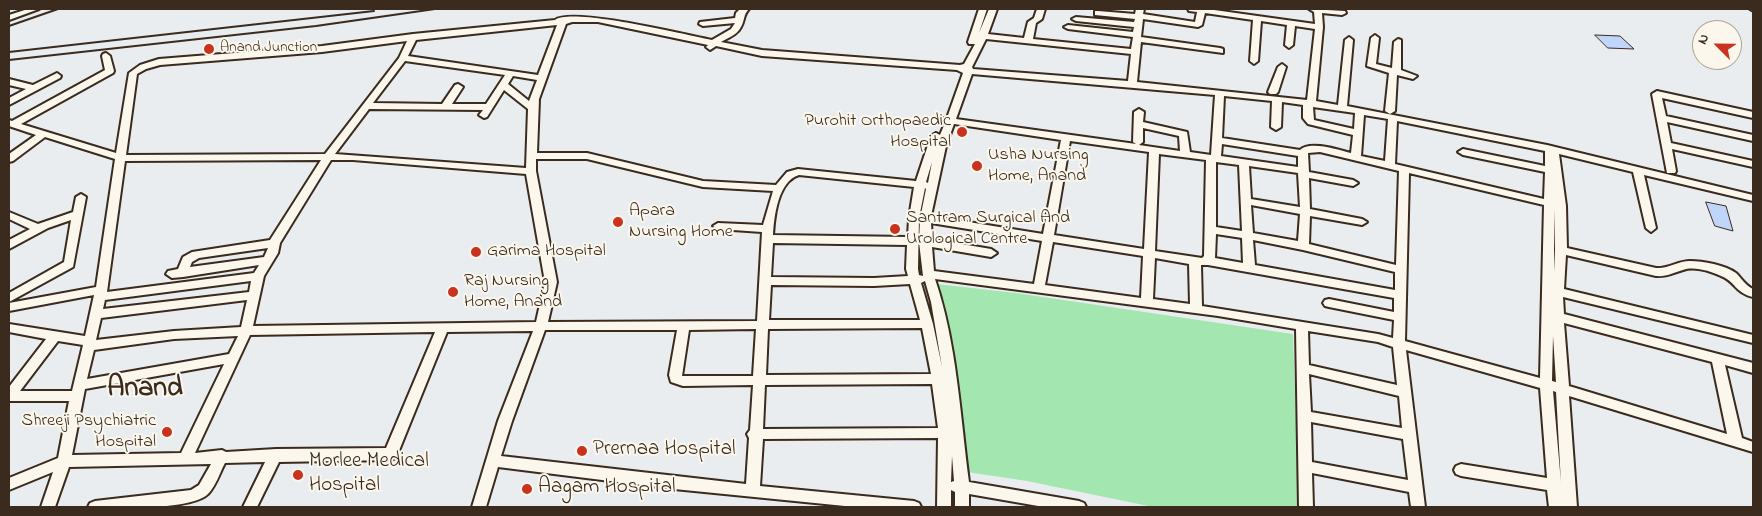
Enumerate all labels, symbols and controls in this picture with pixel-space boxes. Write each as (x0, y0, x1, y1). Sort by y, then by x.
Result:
north arrow (1692, 20, 1742, 70)
text: N (1692, 31, 1715, 48)
place label: Anand Junction (220, 40, 317, 58)
marker: Anand Junction (202, 42, 216, 56)
place label: Purohit Orthopaedic Hospital (804, 111, 951, 154)
marker: Purohit Orthopaedic Hospital (955, 125, 969, 139)
place label: Usha Nursing Home, Anand (988, 145, 1089, 188)
marker: Usha Nursing Home, Anand (970, 159, 984, 173)
place label: Apara Nursing Home (629, 201, 733, 243)
place label: Santram Surgical And Urological Centre (906, 208, 1070, 250)
marker: Apara Nursing Home (611, 215, 625, 229)
marker: Santram Surgical And Urological Centre (888, 222, 902, 236)
place label: Garima Hospital (487, 241, 606, 263)
marker: Garima Hospital (469, 245, 483, 259)
place label: Raj Nursing Home, Anand (464, 271, 562, 314)
marker: Raj Nursing Home, Anand (446, 285, 460, 299)
district label: Anand (107, 373, 183, 407)
place label: Shreeji Psychiatric Hospital (21, 411, 156, 454)
marker: Shreeji Psychiatric Hospital (160, 425, 174, 439)
place label: Prernaa Hospital (593, 438, 736, 464)
marker: Prernaa Hospital (575, 444, 589, 458)
place label: Morlee Medical Hospital (309, 450, 429, 500)
marker: Morlee Medical Hospital (291, 468, 305, 482)
place label: Aagam Hospital (538, 476, 676, 502)
marker: Aagam Hospital (520, 482, 534, 496)

